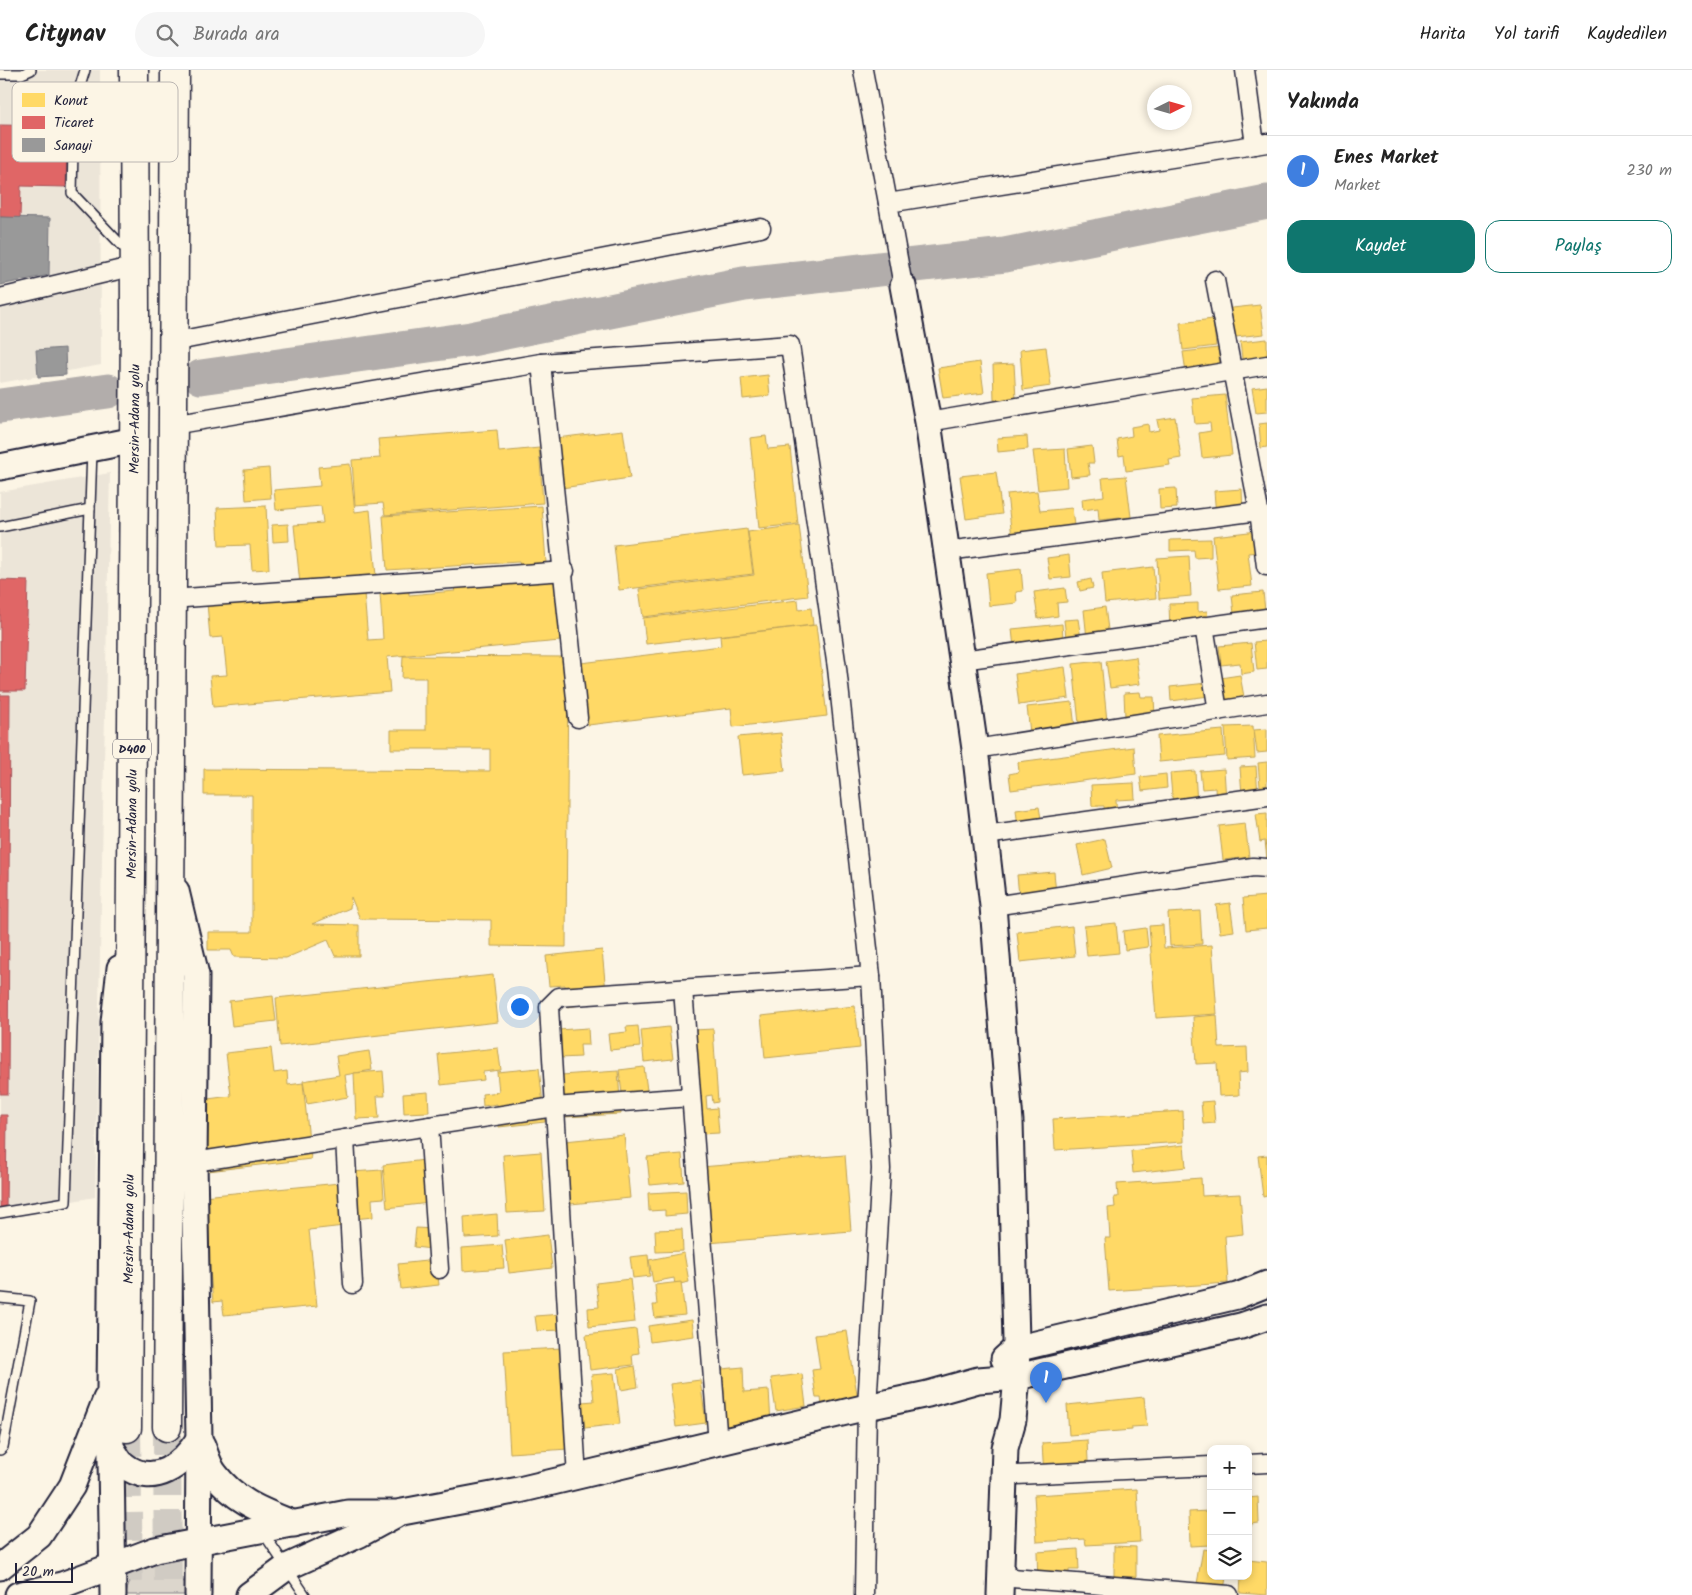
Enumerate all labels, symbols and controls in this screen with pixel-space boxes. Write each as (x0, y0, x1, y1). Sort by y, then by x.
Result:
search box (135, 12, 485, 57)
text: Citynav (25, 15, 105, 54)
text: Burada ara (193, 20, 280, 50)
text: Harita (1420, 20, 1466, 49)
text: Yol tarifi (1494, 20, 1559, 49)
text: Kaydedilen (1587, 20, 1667, 49)
icon: search (153, 21, 181, 49)
legend (12, 82, 178, 162)
north arrow (1147, 85, 1192, 130)
text: Yakında (1287, 86, 1359, 119)
text: Konut (54, 90, 89, 112)
text: Ticaret (54, 112, 95, 134)
text: Sanayi (54, 135, 93, 157)
text: Enes Market (1334, 143, 1439, 173)
text: 1 (1301, 158, 1305, 183)
text: 230 m (1626, 158, 1672, 183)
text: Market (1334, 173, 1380, 198)
button: Kaydet (1287, 220, 1475, 273)
button: Paylaş (1485, 220, 1672, 273)
street label: Mersin-Adana yolu (124, 364, 147, 474)
road number: D400 (113, 740, 151, 759)
street label: Mersin-Adana yolu (121, 769, 144, 879)
your location (507, 994, 533, 1020)
street label: Mersin-Adana yolu (118, 1174, 141, 1284)
pin: 1 (1030, 1362, 1062, 1403)
map controls (1207, 1445, 1252, 1580)
button: + (1207, 1445, 1252, 1490)
button: − (1207, 1490, 1252, 1535)
button: layers (1207, 1535, 1252, 1580)
scale bar (15, 1560, 72, 1583)
text: 20 m (22, 1561, 54, 1583)

